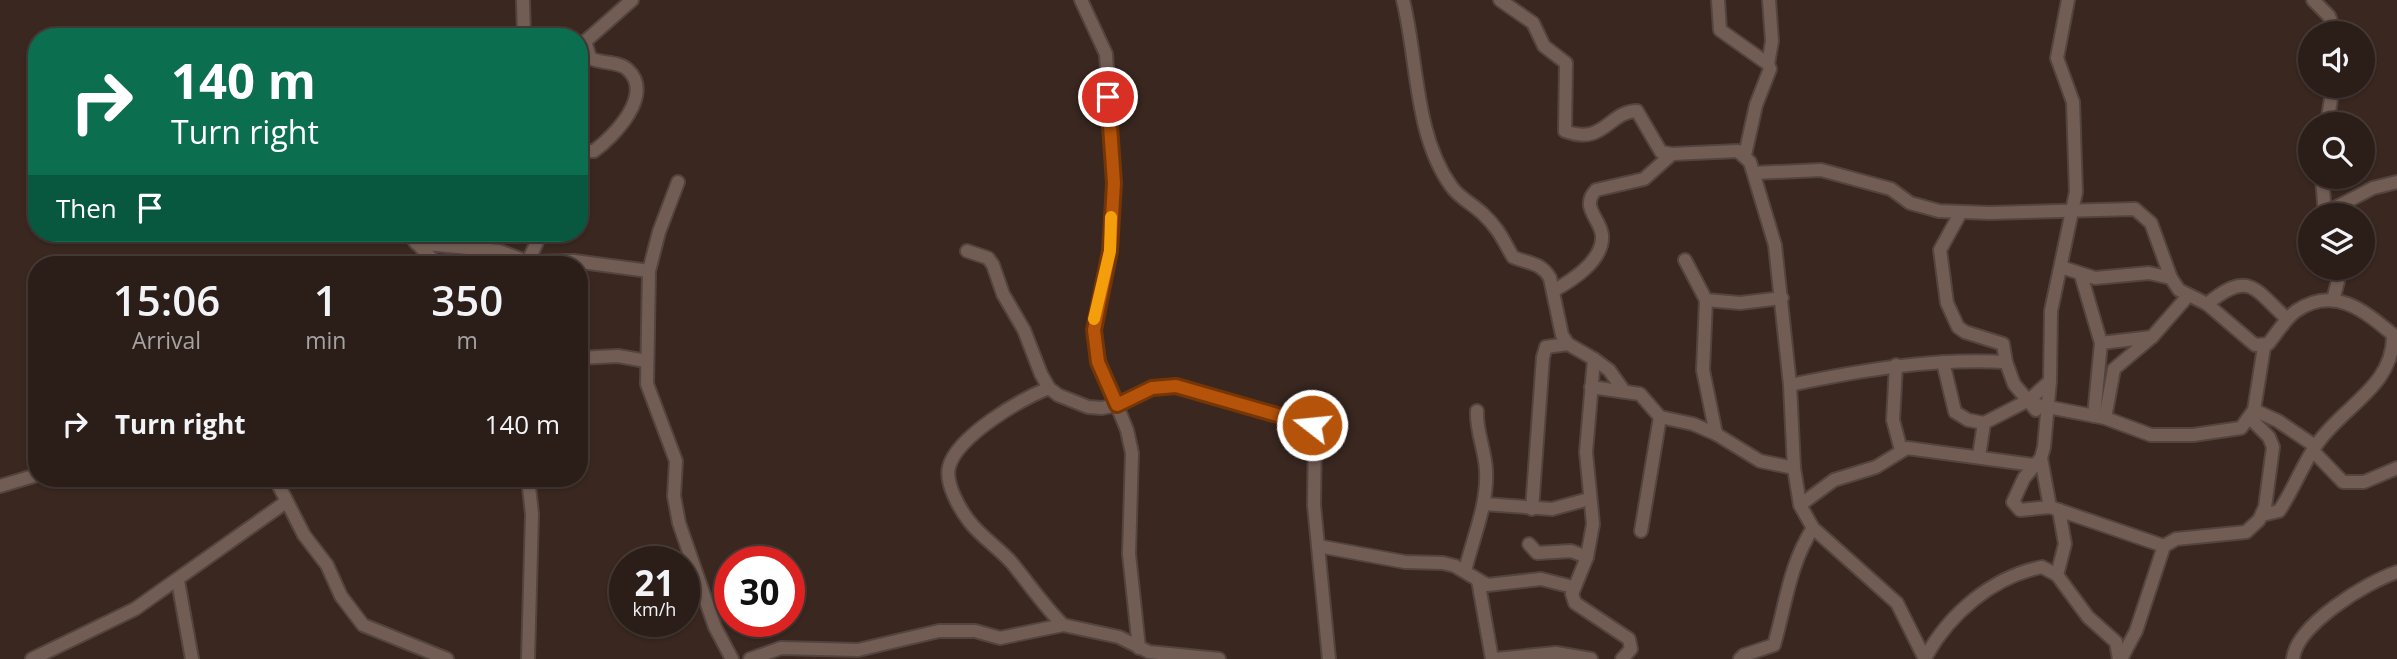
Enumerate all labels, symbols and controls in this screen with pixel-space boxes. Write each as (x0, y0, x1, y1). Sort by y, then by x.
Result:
map controls (2298, 21, 2375, 280)
button: sound (2298, 21, 2375, 98)
text: 140 m (171, 47, 316, 113)
icon: right (56, 56, 147, 147)
pin (1078, 67, 1138, 127)
icon: arrive (1089, 78, 1127, 116)
text: Turn right (171, 110, 319, 153)
button: search (2298, 112, 2375, 189)
icon: arrive (131, 189, 169, 227)
text: Then (56, 190, 117, 226)
button: layers (2298, 203, 2375, 280)
text: 15:06 (113, 271, 220, 328)
text: 1 (314, 271, 338, 328)
text: 350 (431, 271, 503, 328)
text: Arrival (132, 324, 201, 356)
text: min (305, 324, 346, 356)
text: m (457, 324, 478, 356)
position arrow (1275, 388, 1349, 462)
icon: right (56, 405, 94, 443)
text: Turn right (115, 406, 246, 442)
text: 140 m (485, 406, 560, 442)
speed limit sign: 30 (714, 546, 805, 637)
text: 21 (634, 559, 675, 606)
text: km/h (633, 597, 676, 621)

